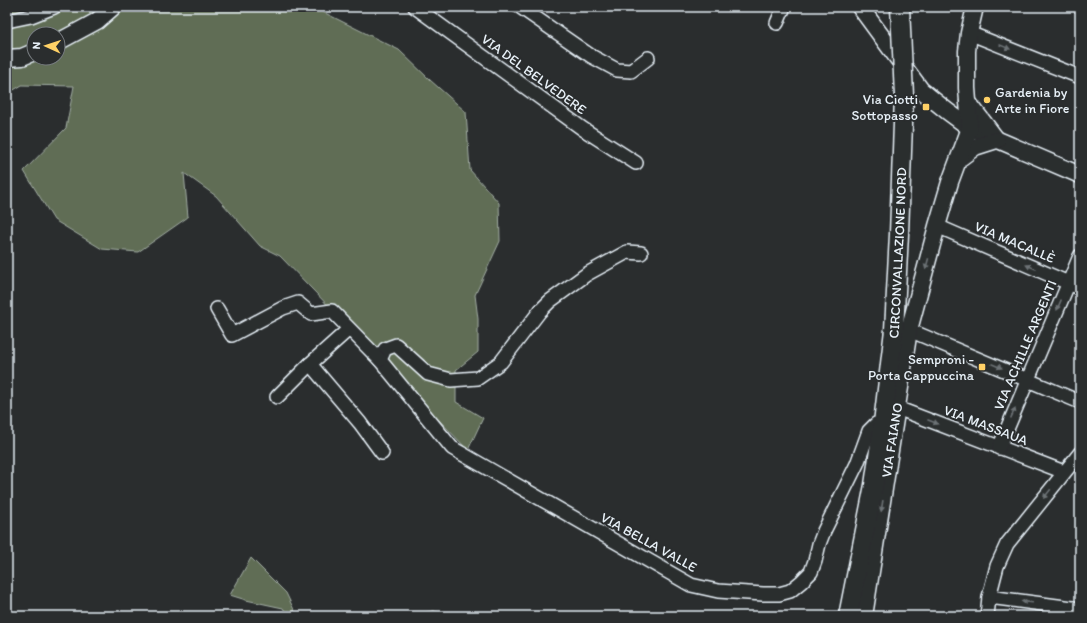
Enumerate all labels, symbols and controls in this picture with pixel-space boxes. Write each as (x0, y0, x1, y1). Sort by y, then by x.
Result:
north arrow (26, 26, 66, 66)
street label: VIA DEL BELVEDERE (478, 31, 590, 118)
text: N (30, 41, 43, 50)
one-way arrow (1000, 45, 1012, 51)
place label: Gardenia by Arte in Fiore (995, 84, 1070, 117)
place label: Via Ciotti Sottopasso (852, 91, 918, 124)
marker: Gardenia by Arte in Fiore (982, 95, 992, 105)
marker: Via Ciotti Sottopasso (921, 102, 931, 112)
street label: CIRCONVALLAZIONE NORD (885, 167, 910, 340)
street label: VIA MACALLÈ (972, 218, 1058, 267)
one-way arrow (924, 258, 930, 270)
one-way arrow (1025, 263, 1037, 269)
street label: VIA ACHILLE ARGENTI (990, 278, 1061, 413)
one-way arrow (1056, 299, 1062, 311)
place label: Semproni - Porta Cappuccina (868, 351, 975, 384)
marker: Semproni - Porta Cappuccina (977, 362, 987, 372)
one-way arrow (992, 364, 1004, 370)
street label: VIA FAIANO (878, 402, 906, 479)
street label: VIA MASSAUA (941, 402, 1030, 449)
one-way arrow (1011, 407, 1017, 419)
one-way arrow (928, 420, 940, 426)
one-way arrow (1043, 489, 1051, 500)
one-way arrow (878, 500, 884, 512)
street label: VIA BELLA VALLE (598, 509, 700, 576)
one-way arrow (1021, 599, 1033, 605)

